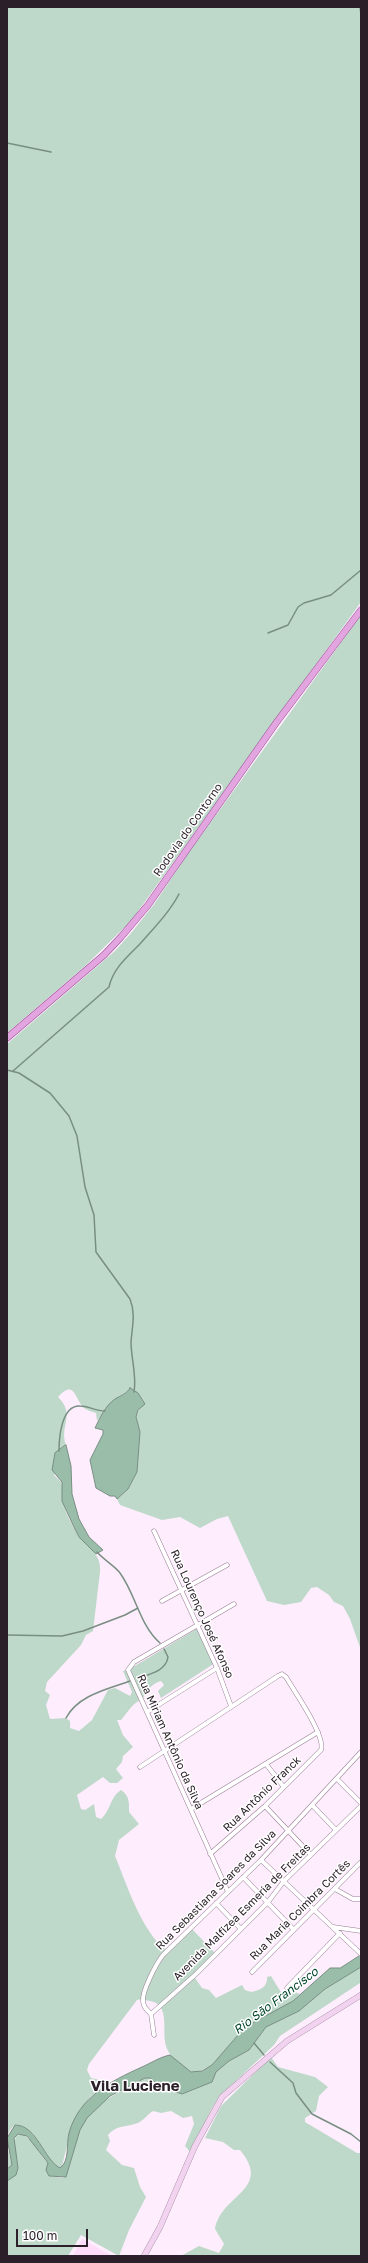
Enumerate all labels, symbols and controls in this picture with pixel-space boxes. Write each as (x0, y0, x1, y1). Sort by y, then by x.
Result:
street label: Rodovia do Contorno (151, 781, 225, 879)
street label: Rua Lourenço José Afonso (168, 1548, 236, 1680)
street label: Rua Miriam Antônio da Silva (134, 1672, 206, 1812)
street label: Rua Antônio Franck (220, 1754, 304, 1834)
street label: Rua Sebastiana Soares da Silva (153, 1827, 279, 1953)
street label: Avenida Malfizea Esmeria de Freitas (171, 1841, 313, 1983)
street label: Rua Maria Coimbra Cortês (247, 1857, 353, 1963)
water label: Rio São Francisco (231, 1965, 321, 2037)
district label: Vila Luciene (90, 2077, 180, 2095)
scale bar (18, 2221, 90, 2247)
text: 100 m (23, 2228, 57, 2243)

